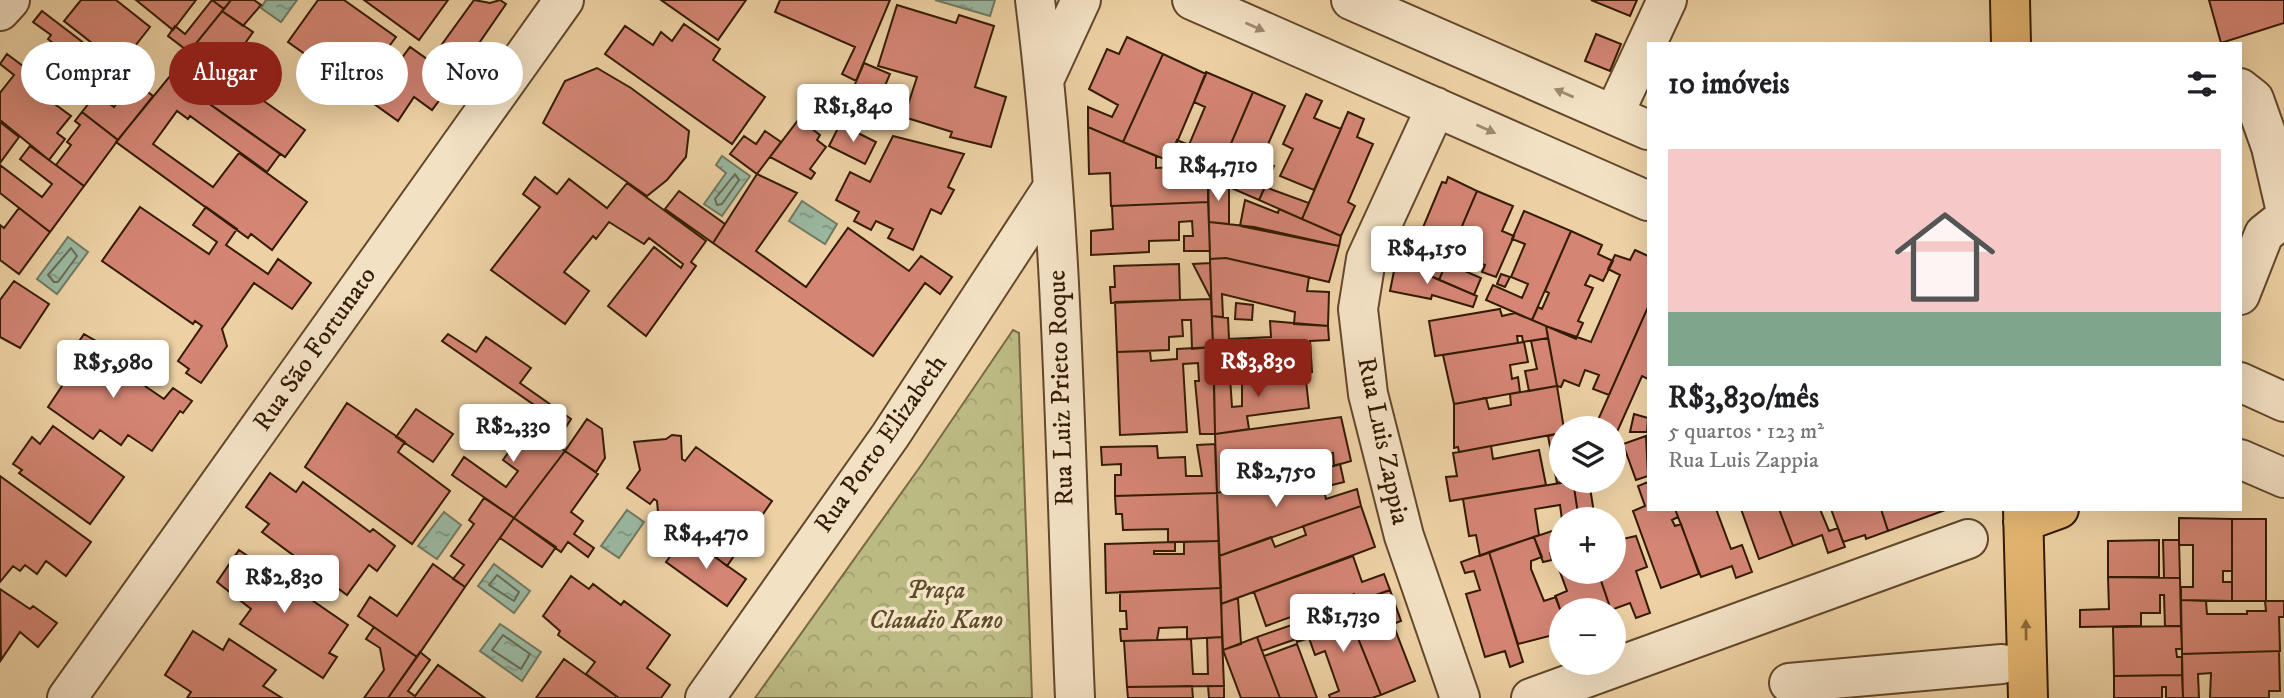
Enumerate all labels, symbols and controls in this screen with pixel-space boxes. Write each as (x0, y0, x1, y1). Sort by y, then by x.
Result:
one-way arrow (1245, 21, 1265, 33)
chip: Comprar (21, 42, 155, 105)
chip: Alugar (169, 42, 282, 105)
chip: Filtros (296, 42, 408, 105)
chip: Novo (422, 42, 523, 105)
icon: filters (2183, 65, 2221, 103)
text: 10 imóveis (1668, 66, 1790, 103)
pin: R$1,840 (788, 85, 918, 144)
one-way arrow (1553, 87, 1574, 98)
text: R$1,840 (813, 92, 893, 121)
one-way arrow (1475, 124, 1496, 135)
pin: R$4,710 (1153, 144, 1283, 203)
text: R$4,710 (1178, 151, 1258, 180)
icon: home (1882, 194, 2008, 320)
pin: R$4,150 (1362, 226, 1492, 286)
text: R$4,150 (1387, 234, 1467, 263)
street label: Rua São Fortunato (246, 260, 384, 438)
street label: Rua Luiz Prieto Roque (1040, 269, 1082, 507)
pin: R$5,980 (48, 340, 178, 400)
pin: R$3,830 (1193, 340, 1323, 399)
text: R$3,830 (1220, 347, 1296, 376)
text: R$5,980 (73, 348, 153, 377)
street label: Rua Porto Elizabeth (807, 348, 955, 539)
street label: Rua Luis Zappia (1349, 354, 1417, 528)
text: R$3,830/mês (1668, 380, 1819, 417)
pin: R$2,330 (448, 405, 578, 464)
text: R$2,330 (475, 412, 551, 441)
map controls (1549, 416, 1626, 675)
button: layers (1549, 416, 1626, 493)
text: 5 quartos · 123 m² (1668, 417, 1824, 446)
text: Rua Luis Zappia (1668, 446, 1819, 475)
pin: R$2,750 (1211, 449, 1341, 509)
text: R$2,750 (1236, 457, 1316, 486)
button: + (1549, 507, 1626, 584)
pin: R$4,470 (641, 512, 771, 571)
text: R$4,470 (663, 519, 749, 548)
pin: R$2,830 (219, 556, 349, 615)
text: R$2,830 (245, 563, 323, 592)
park label: Praça Claudio Kano (869, 574, 1003, 637)
pin: R$1,730 (1278, 594, 1408, 654)
button: − (1549, 598, 1626, 675)
text: R$1,730 (1306, 602, 1380, 631)
one-way arrow (2020, 619, 2032, 641)

